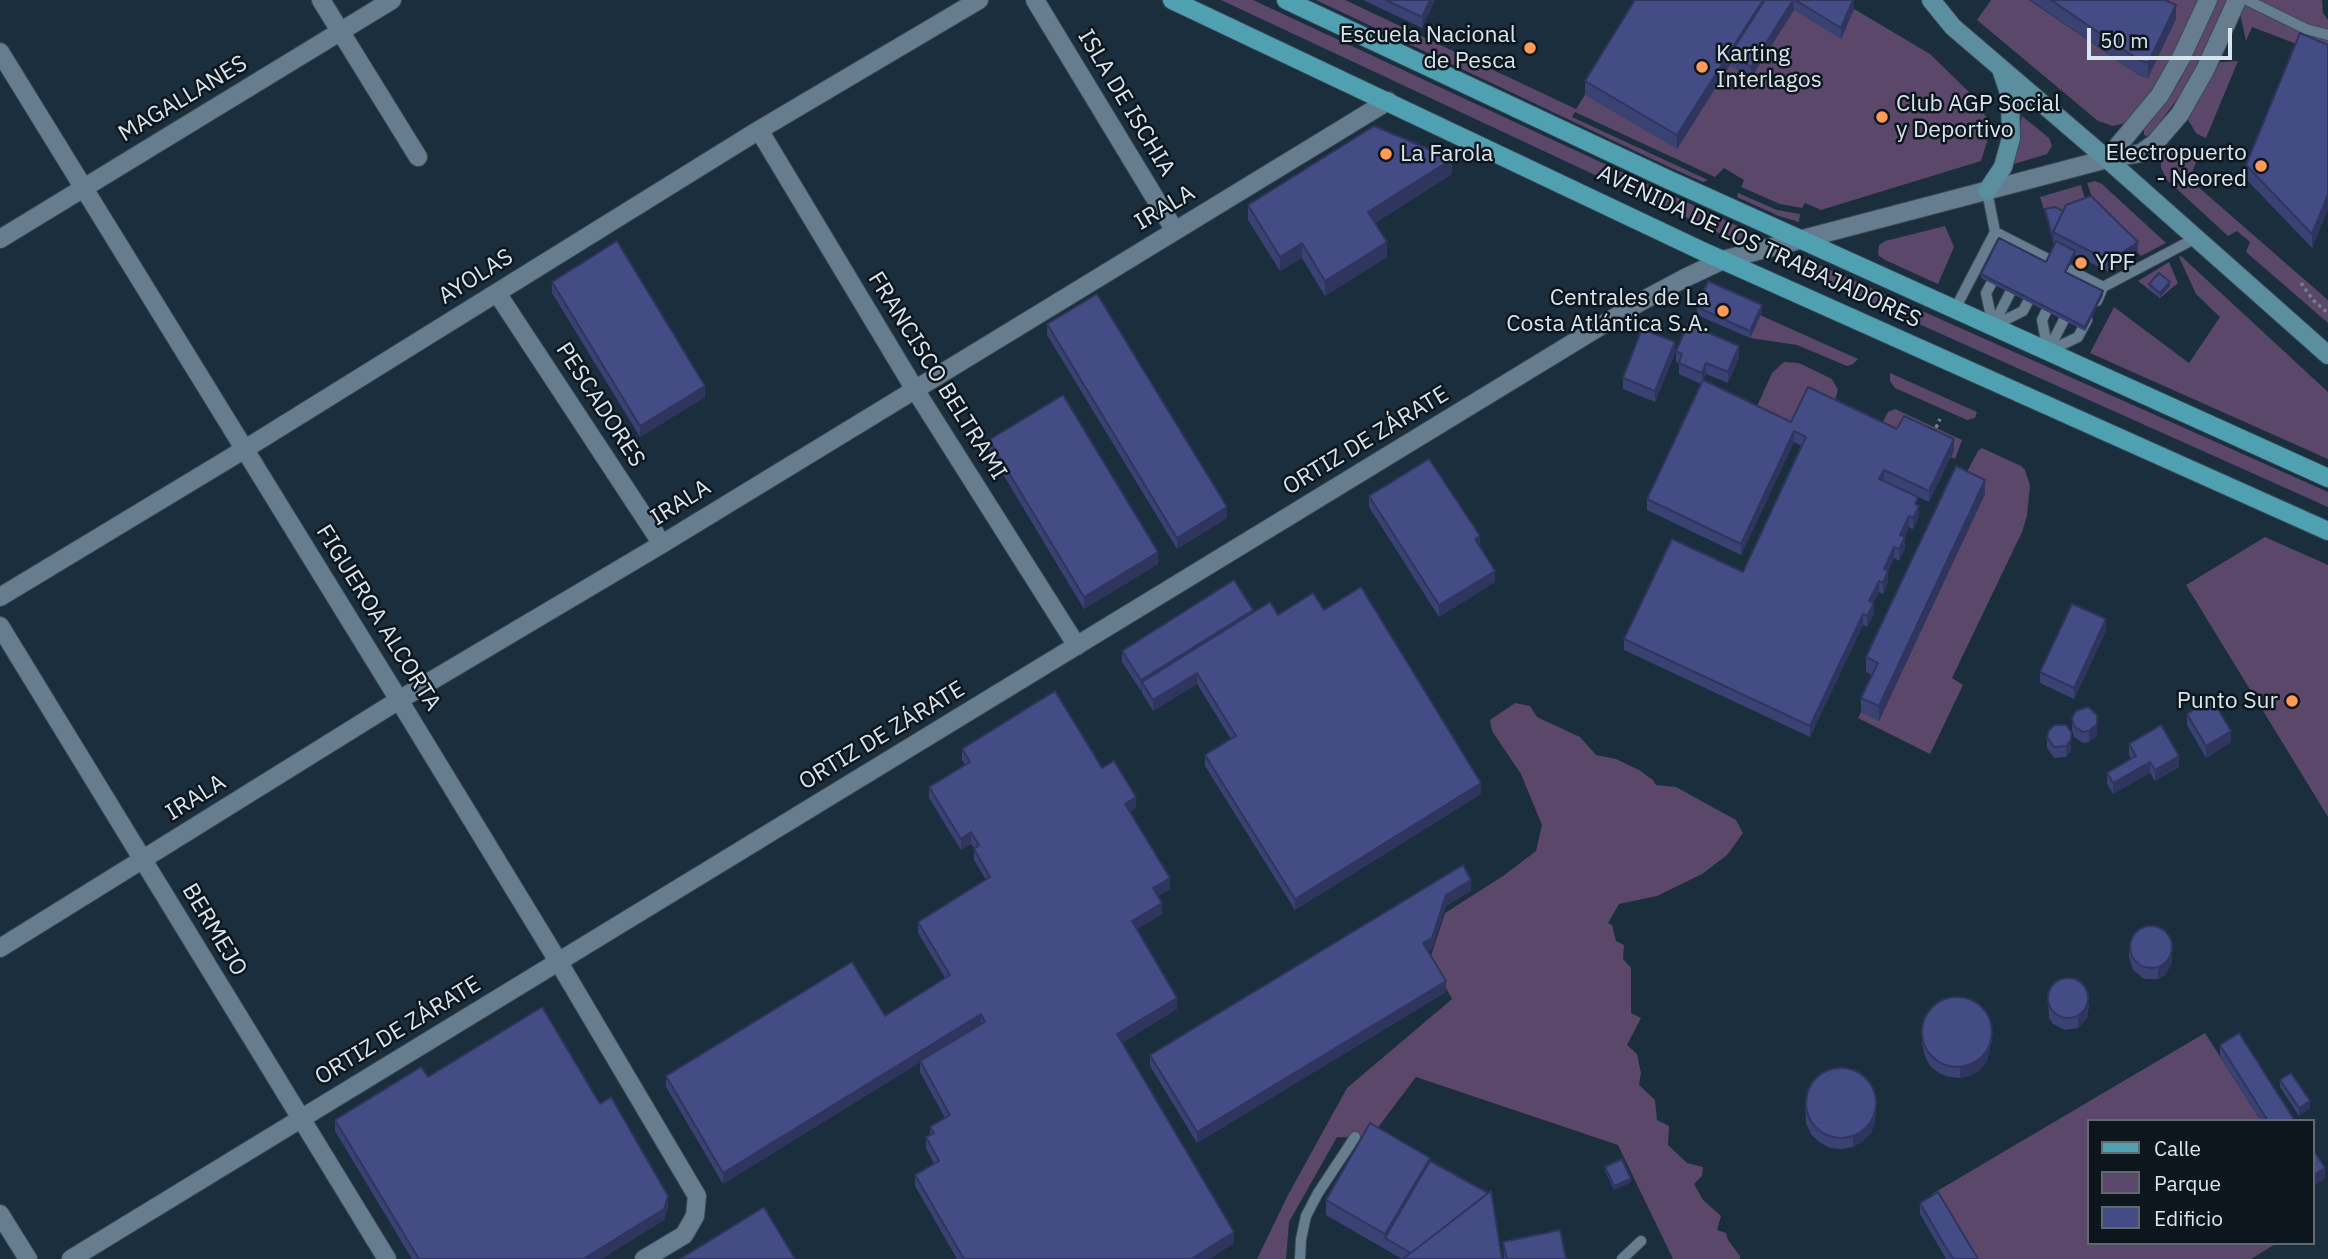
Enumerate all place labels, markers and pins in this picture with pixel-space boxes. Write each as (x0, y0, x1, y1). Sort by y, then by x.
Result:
place label: Escuela Nacional de Pesca (1340, 21, 1516, 75)
marker: Escuela Nacional de Pesca (1522, 40, 1538, 56)
place label: Karting Interlagos (1716, 40, 1822, 94)
marker: Karting Interlagos (1694, 59, 1710, 75)
place label: Club AGP Social y Deportivo (1896, 90, 2060, 144)
marker: Club AGP Social y Deportivo (1874, 109, 1890, 125)
place label: Electropuerto - Neored (2105, 139, 2247, 193)
place label: La Farola (1400, 140, 1493, 168)
marker: La Farola (1378, 146, 1394, 162)
marker: Electropuerto - Neored (2253, 158, 2269, 174)
place label: YPF (2095, 249, 2135, 277)
marker: YPF (2073, 255, 2089, 271)
place label: Centrales de La Costa Atlántica S.A. (1506, 284, 1709, 338)
marker: Centrales de La Costa Atlántica S.A. (1715, 303, 1731, 319)
place label: Punto Sur (2177, 687, 2278, 715)
marker: Punto Sur (2284, 693, 2300, 709)

